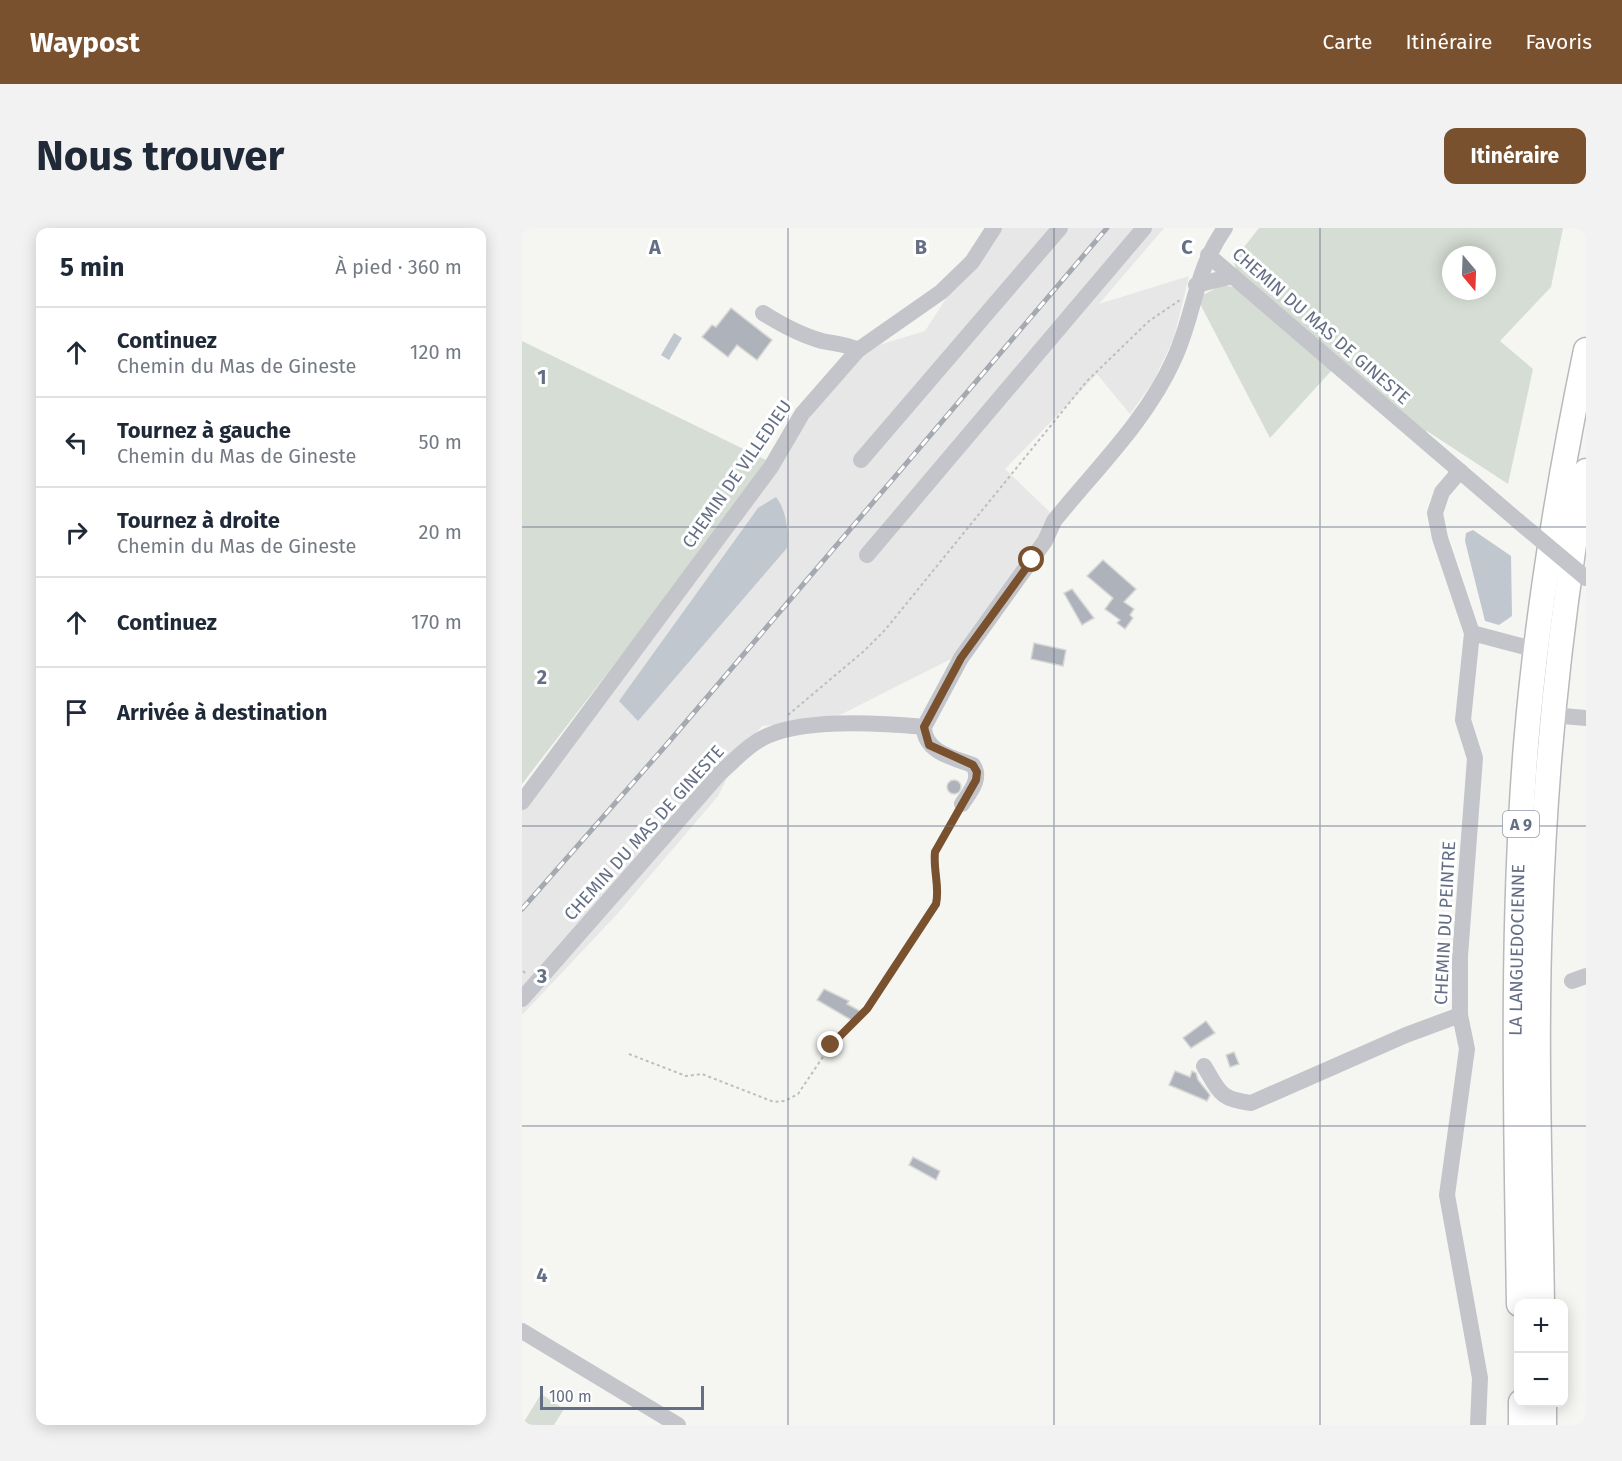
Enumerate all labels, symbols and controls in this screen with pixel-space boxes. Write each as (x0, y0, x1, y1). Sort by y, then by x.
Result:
text: Waypost (30, 26, 140, 59)
text: Carte (1323, 29, 1372, 55)
text: Itinéraire (1405, 29, 1492, 55)
text: Favoris (1525, 29, 1592, 55)
button: Itinéraire (1444, 128, 1586, 184)
text: Nous trouver (36, 131, 284, 181)
text: A (648, 235, 662, 259)
text: B (915, 235, 927, 259)
text: C (1181, 235, 1193, 259)
street label: CHEMIN DU MAS DE GINESTE (1228, 243, 1414, 409)
north arrow (1442, 246, 1496, 300)
text: 5 min (60, 252, 124, 283)
text: À pied · 360 m (335, 255, 462, 279)
text: Continuez (117, 327, 217, 354)
icon: ahead (60, 336, 93, 369)
text: 120 m (410, 340, 462, 364)
text: Chemin du Mas de Gineste (117, 354, 356, 378)
text: 1 (537, 365, 547, 389)
street label: CHEMIN DE VILLEDIEU (678, 396, 796, 552)
text: Tournez à gauche (117, 417, 291, 444)
icon: left (60, 426, 93, 459)
text: 50 m (418, 430, 462, 454)
text: Chemin du Mas de Gineste (117, 444, 356, 468)
text: Tournez à droite (117, 507, 280, 534)
icon: right (60, 516, 93, 549)
text: 20 m (419, 520, 462, 544)
text: Chemin du Mas de Gineste (117, 534, 356, 558)
route start (1018, 546, 1044, 572)
icon: ahead (60, 606, 93, 639)
text: Continuez (117, 609, 217, 636)
text: 170 m (411, 610, 462, 634)
text: 2 (537, 665, 547, 689)
icon: arrive (60, 696, 93, 729)
text: Arrivée à destination (117, 699, 327, 726)
street label: CHEMIN DU MAS DE GINESTE (559, 741, 729, 925)
road number: A 9 (1503, 811, 1539, 837)
street label: CHEMIN DU PEINTRE (1430, 840, 1460, 1006)
street label: LA LANGUEDOCIENNE (1505, 864, 1529, 1036)
text: 3 (536, 964, 547, 988)
route end (817, 1031, 843, 1057)
text: 4 (536, 1263, 548, 1287)
map controls (1514, 1299, 1568, 1407)
button: + (1514, 1299, 1568, 1353)
button: − (1514, 1353, 1568, 1407)
scale bar (540, 1383, 704, 1410)
text: 100 m (549, 1387, 592, 1406)

